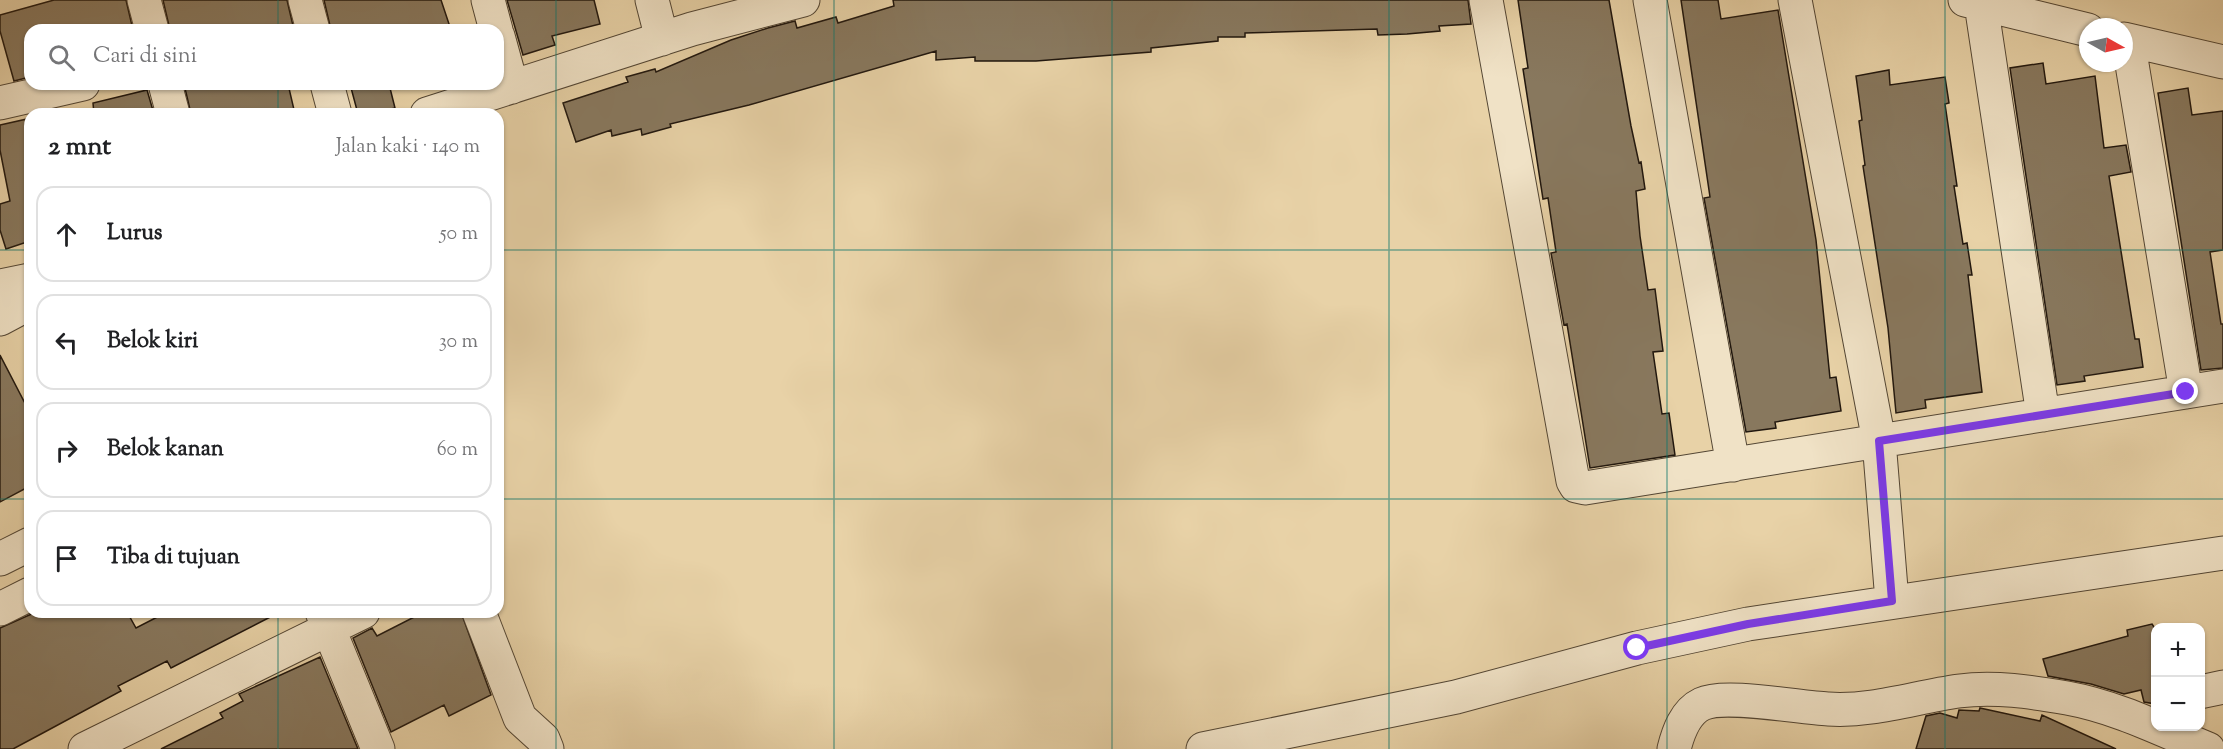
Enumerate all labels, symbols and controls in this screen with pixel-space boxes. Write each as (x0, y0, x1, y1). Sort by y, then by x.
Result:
north arrow (2079, 18, 2133, 72)
search box (24, 24, 504, 90)
icon: search (45, 41, 78, 74)
text: Cari di sini (93, 41, 197, 73)
text: 2 mnt (48, 129, 111, 166)
text: Jalan kaki · 140 m (336, 133, 480, 162)
icon: ahead (50, 218, 83, 251)
text: Lurus (107, 218, 163, 250)
text: 50 m (440, 220, 478, 249)
icon: left (50, 326, 83, 359)
text: Belok kiri (107, 326, 198, 358)
text: 30 m (439, 328, 478, 357)
route end (2172, 378, 2198, 404)
icon: right (50, 434, 83, 467)
text: Belok kanan (107, 434, 224, 466)
text: 60 m (437, 436, 478, 465)
icon: arrive (50, 542, 83, 575)
text: Tiba di tujuan (107, 542, 240, 574)
map controls (2151, 623, 2205, 731)
button: + (2151, 623, 2205, 677)
route start (1623, 634, 1649, 660)
button: − (2151, 677, 2205, 731)

